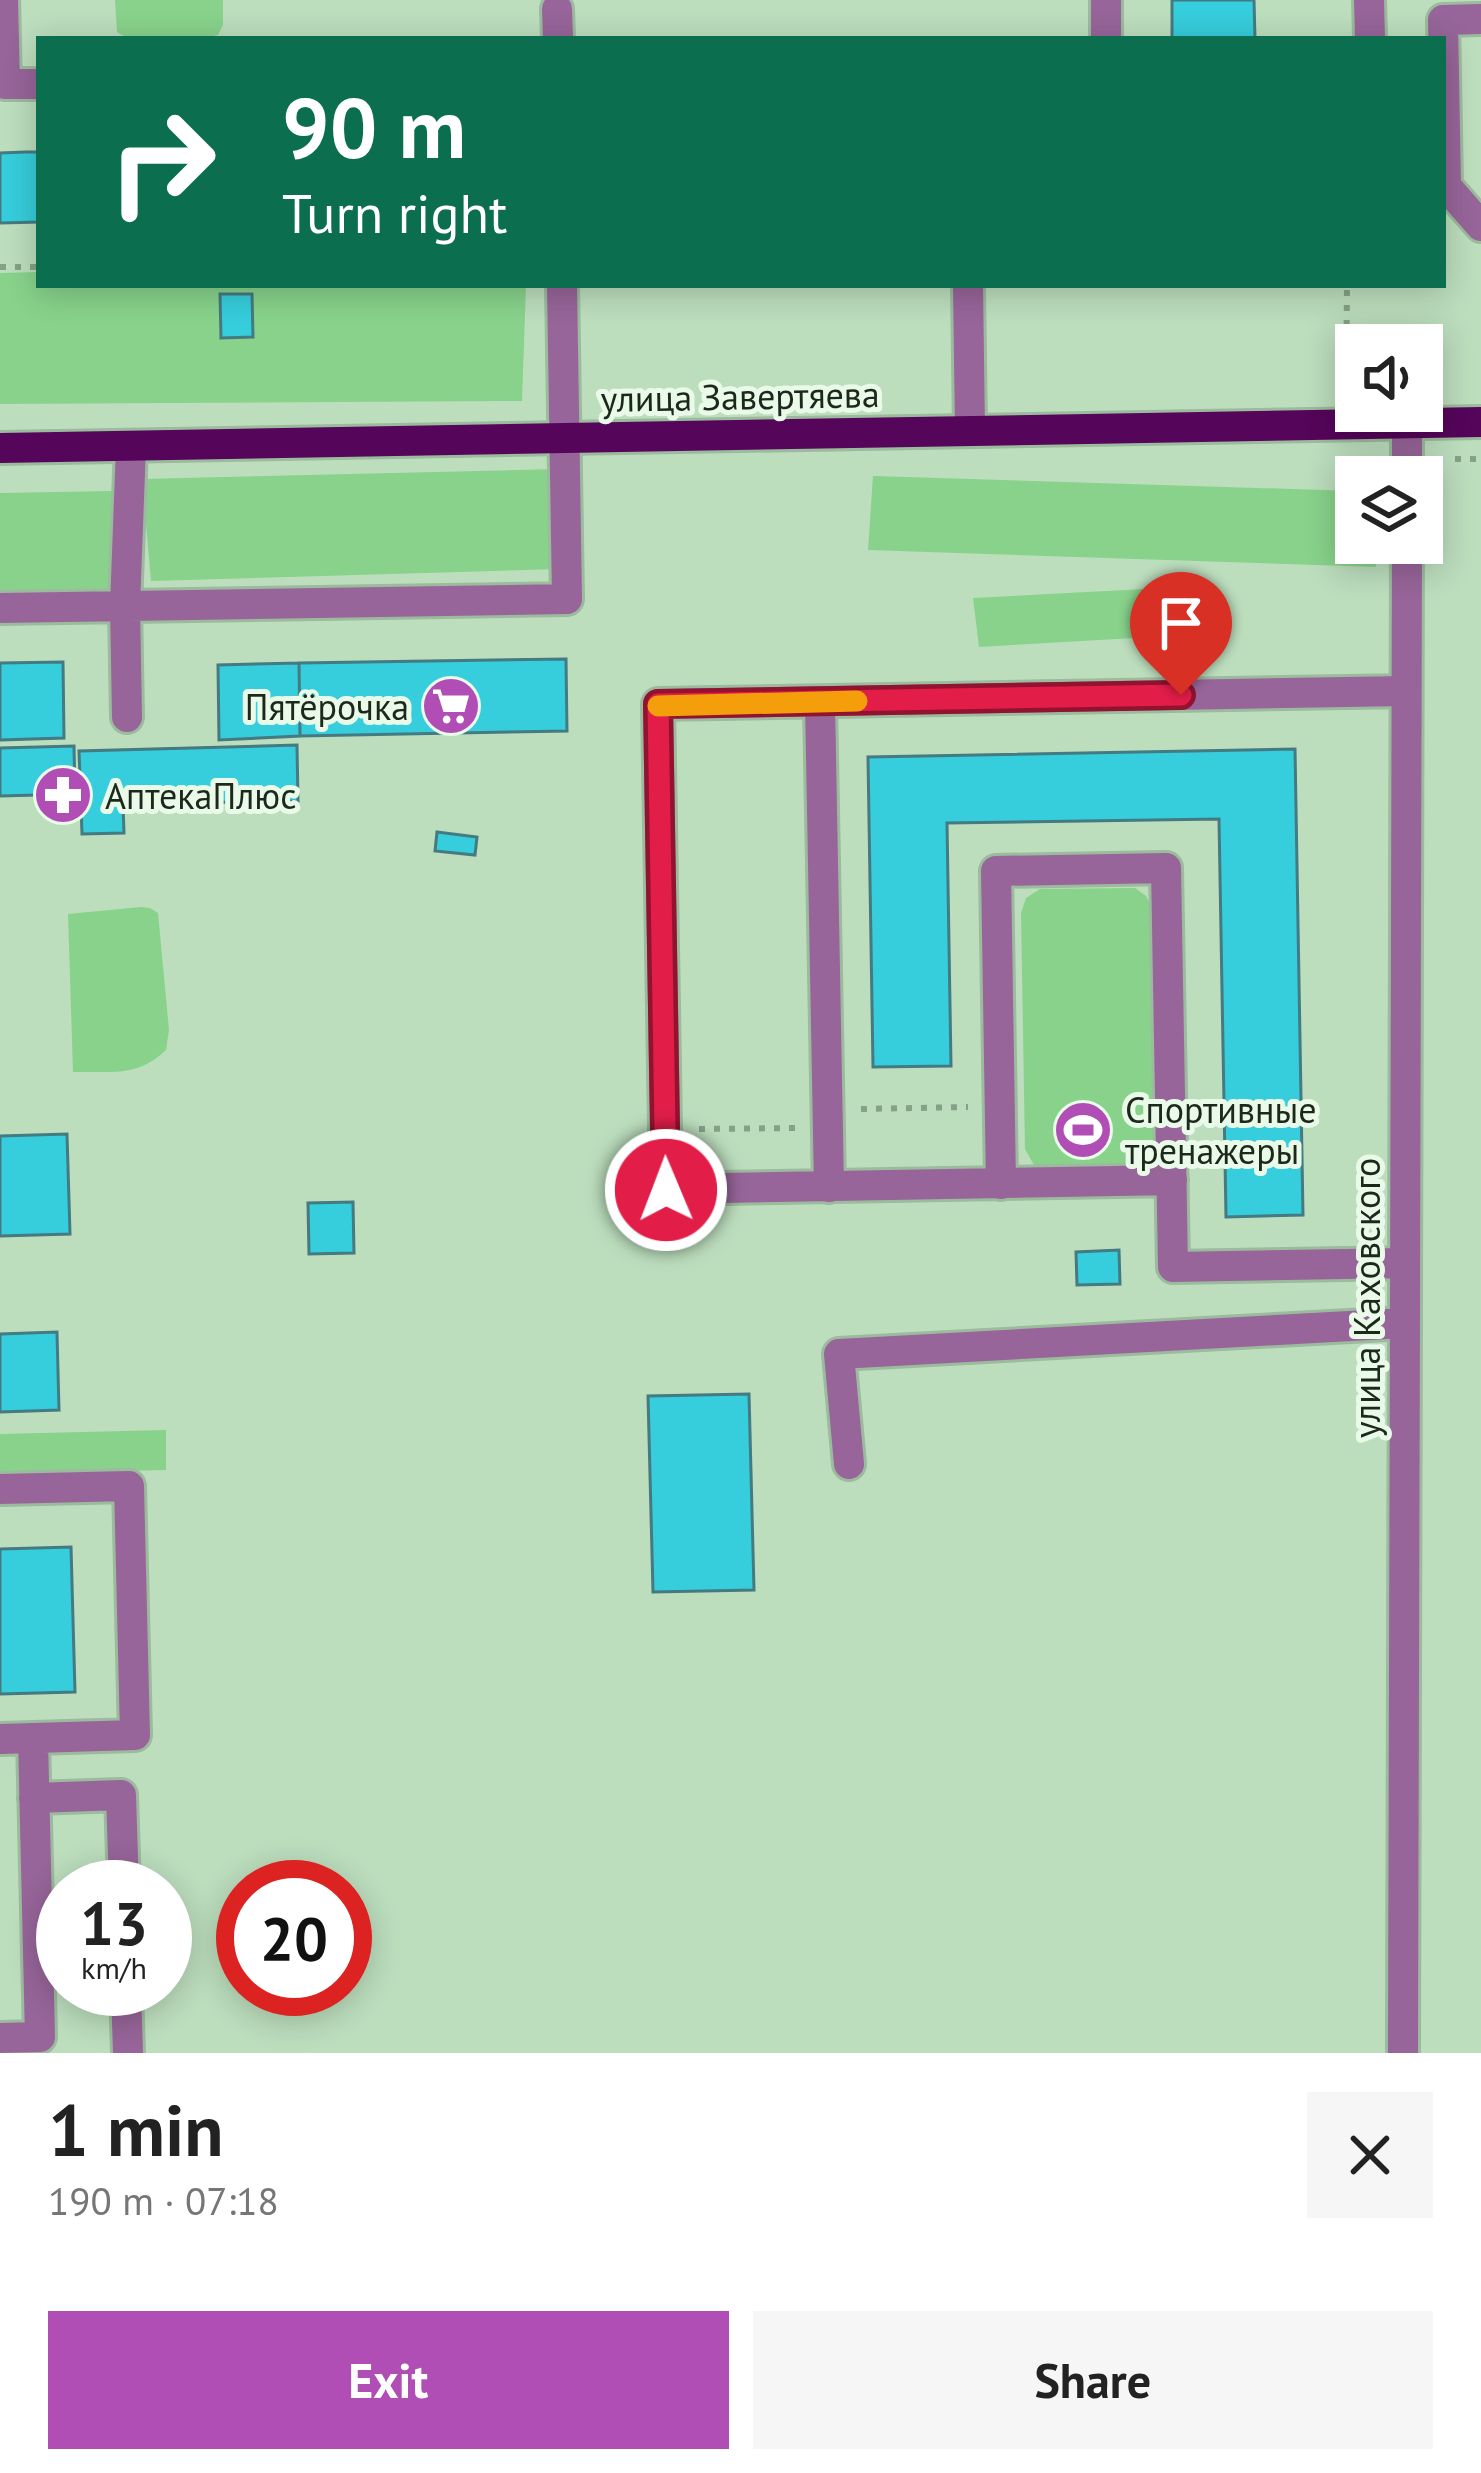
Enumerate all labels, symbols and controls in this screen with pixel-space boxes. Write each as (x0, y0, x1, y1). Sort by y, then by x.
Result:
text: 90 m (282, 72, 466, 181)
icon: right (84, 84, 240, 240)
text: Turn right (282, 178, 507, 248)
map controls (1335, 324, 1443, 564)
button: sound (1335, 324, 1443, 432)
street label: улица Завертяева (600, 370, 880, 422)
button: layers (1335, 456, 1443, 564)
pin (1130, 572, 1232, 695)
icon: arrive (1148, 590, 1214, 656)
supermarket icon: Пятёрочка (420, 675, 482, 737)
place label: Пятёрочка (245, 683, 409, 730)
pharmacy icon: АптекаПлюс (32, 764, 94, 826)
place label: АптекаПлюс (105, 772, 296, 819)
place label: Спортивные тренажеры (1125, 1086, 1316, 1174)
sports icon: Спортивные тренажеры (1052, 1099, 1114, 1161)
position arrow (603, 1127, 729, 1253)
street label: улица Каховского (1343, 1158, 1390, 1438)
speed limit sign: 20 (216, 1860, 372, 2016)
text: 13 (80, 1884, 148, 1962)
text: km/h (81, 1948, 147, 1987)
text: 1 min (48, 2083, 224, 2176)
button: close (1307, 2092, 1433, 2218)
text: 190 m · 07:18 (48, 2175, 279, 2226)
button: Exit (48, 2311, 729, 2449)
button: Share (753, 2311, 1433, 2449)

